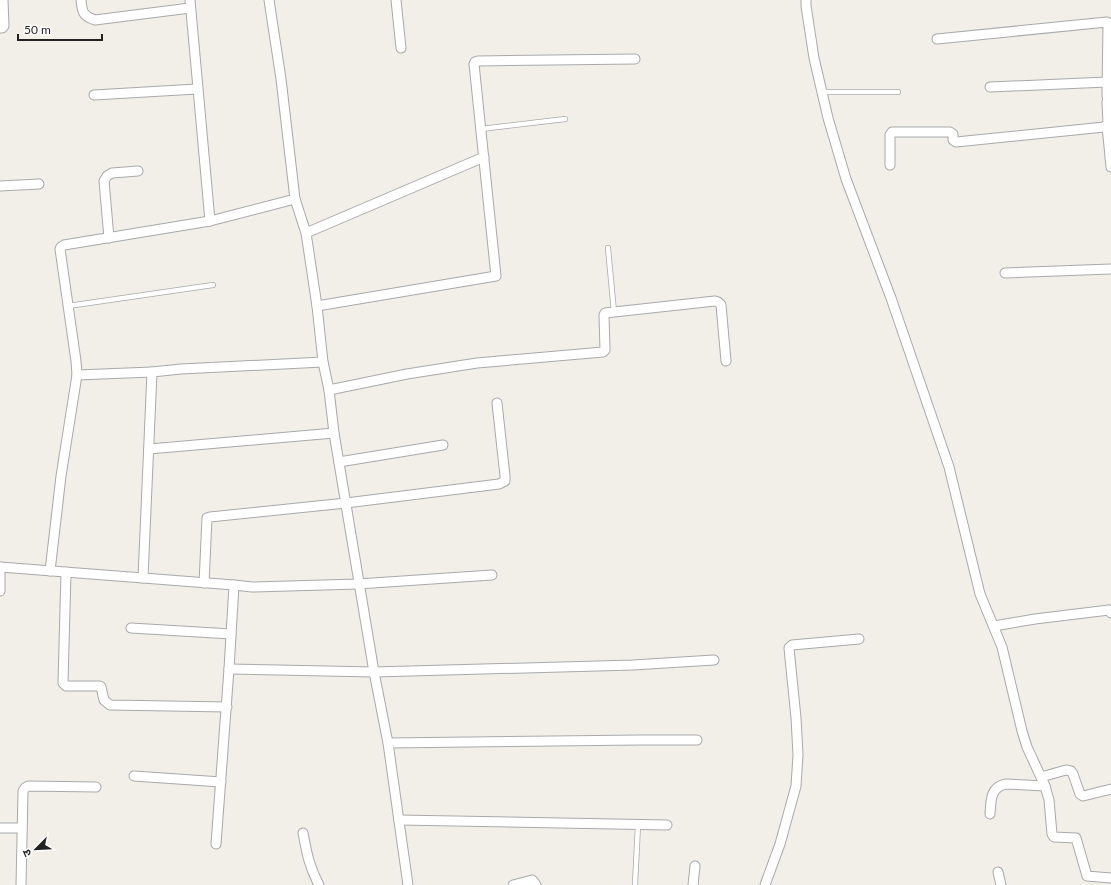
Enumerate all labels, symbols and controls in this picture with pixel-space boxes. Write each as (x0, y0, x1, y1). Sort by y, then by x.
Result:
scale bar (18, 16, 102, 42)
text: 50 m (24, 22, 51, 37)
north arrow (16, 829, 56, 869)
text: उ (19, 847, 34, 859)

